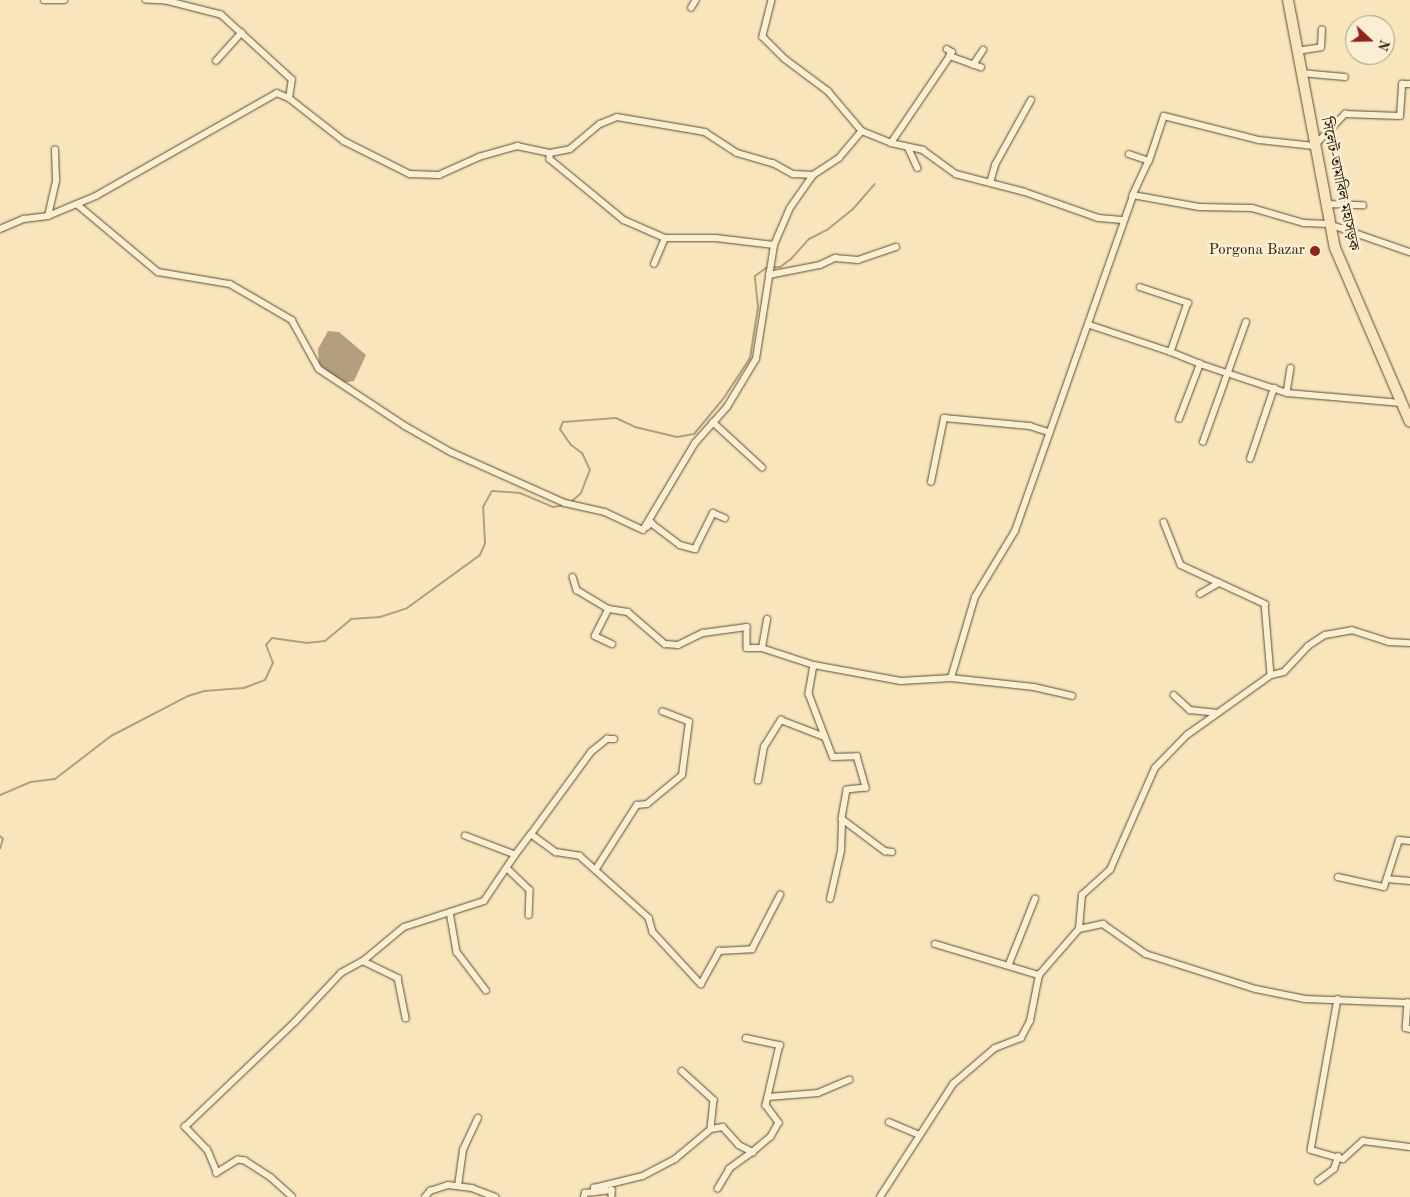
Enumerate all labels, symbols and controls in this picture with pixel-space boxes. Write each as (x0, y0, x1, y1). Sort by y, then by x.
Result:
north arrow (1345, 15, 1395, 65)
text: N (1375, 38, 1392, 53)
street label: সিলেট-তামাবিল মহাসড়ক (1316, 116, 1362, 252)
place label: Porgona Bazar (1209, 242, 1305, 260)
marker: Porgona Bazar (1309, 245, 1321, 257)

